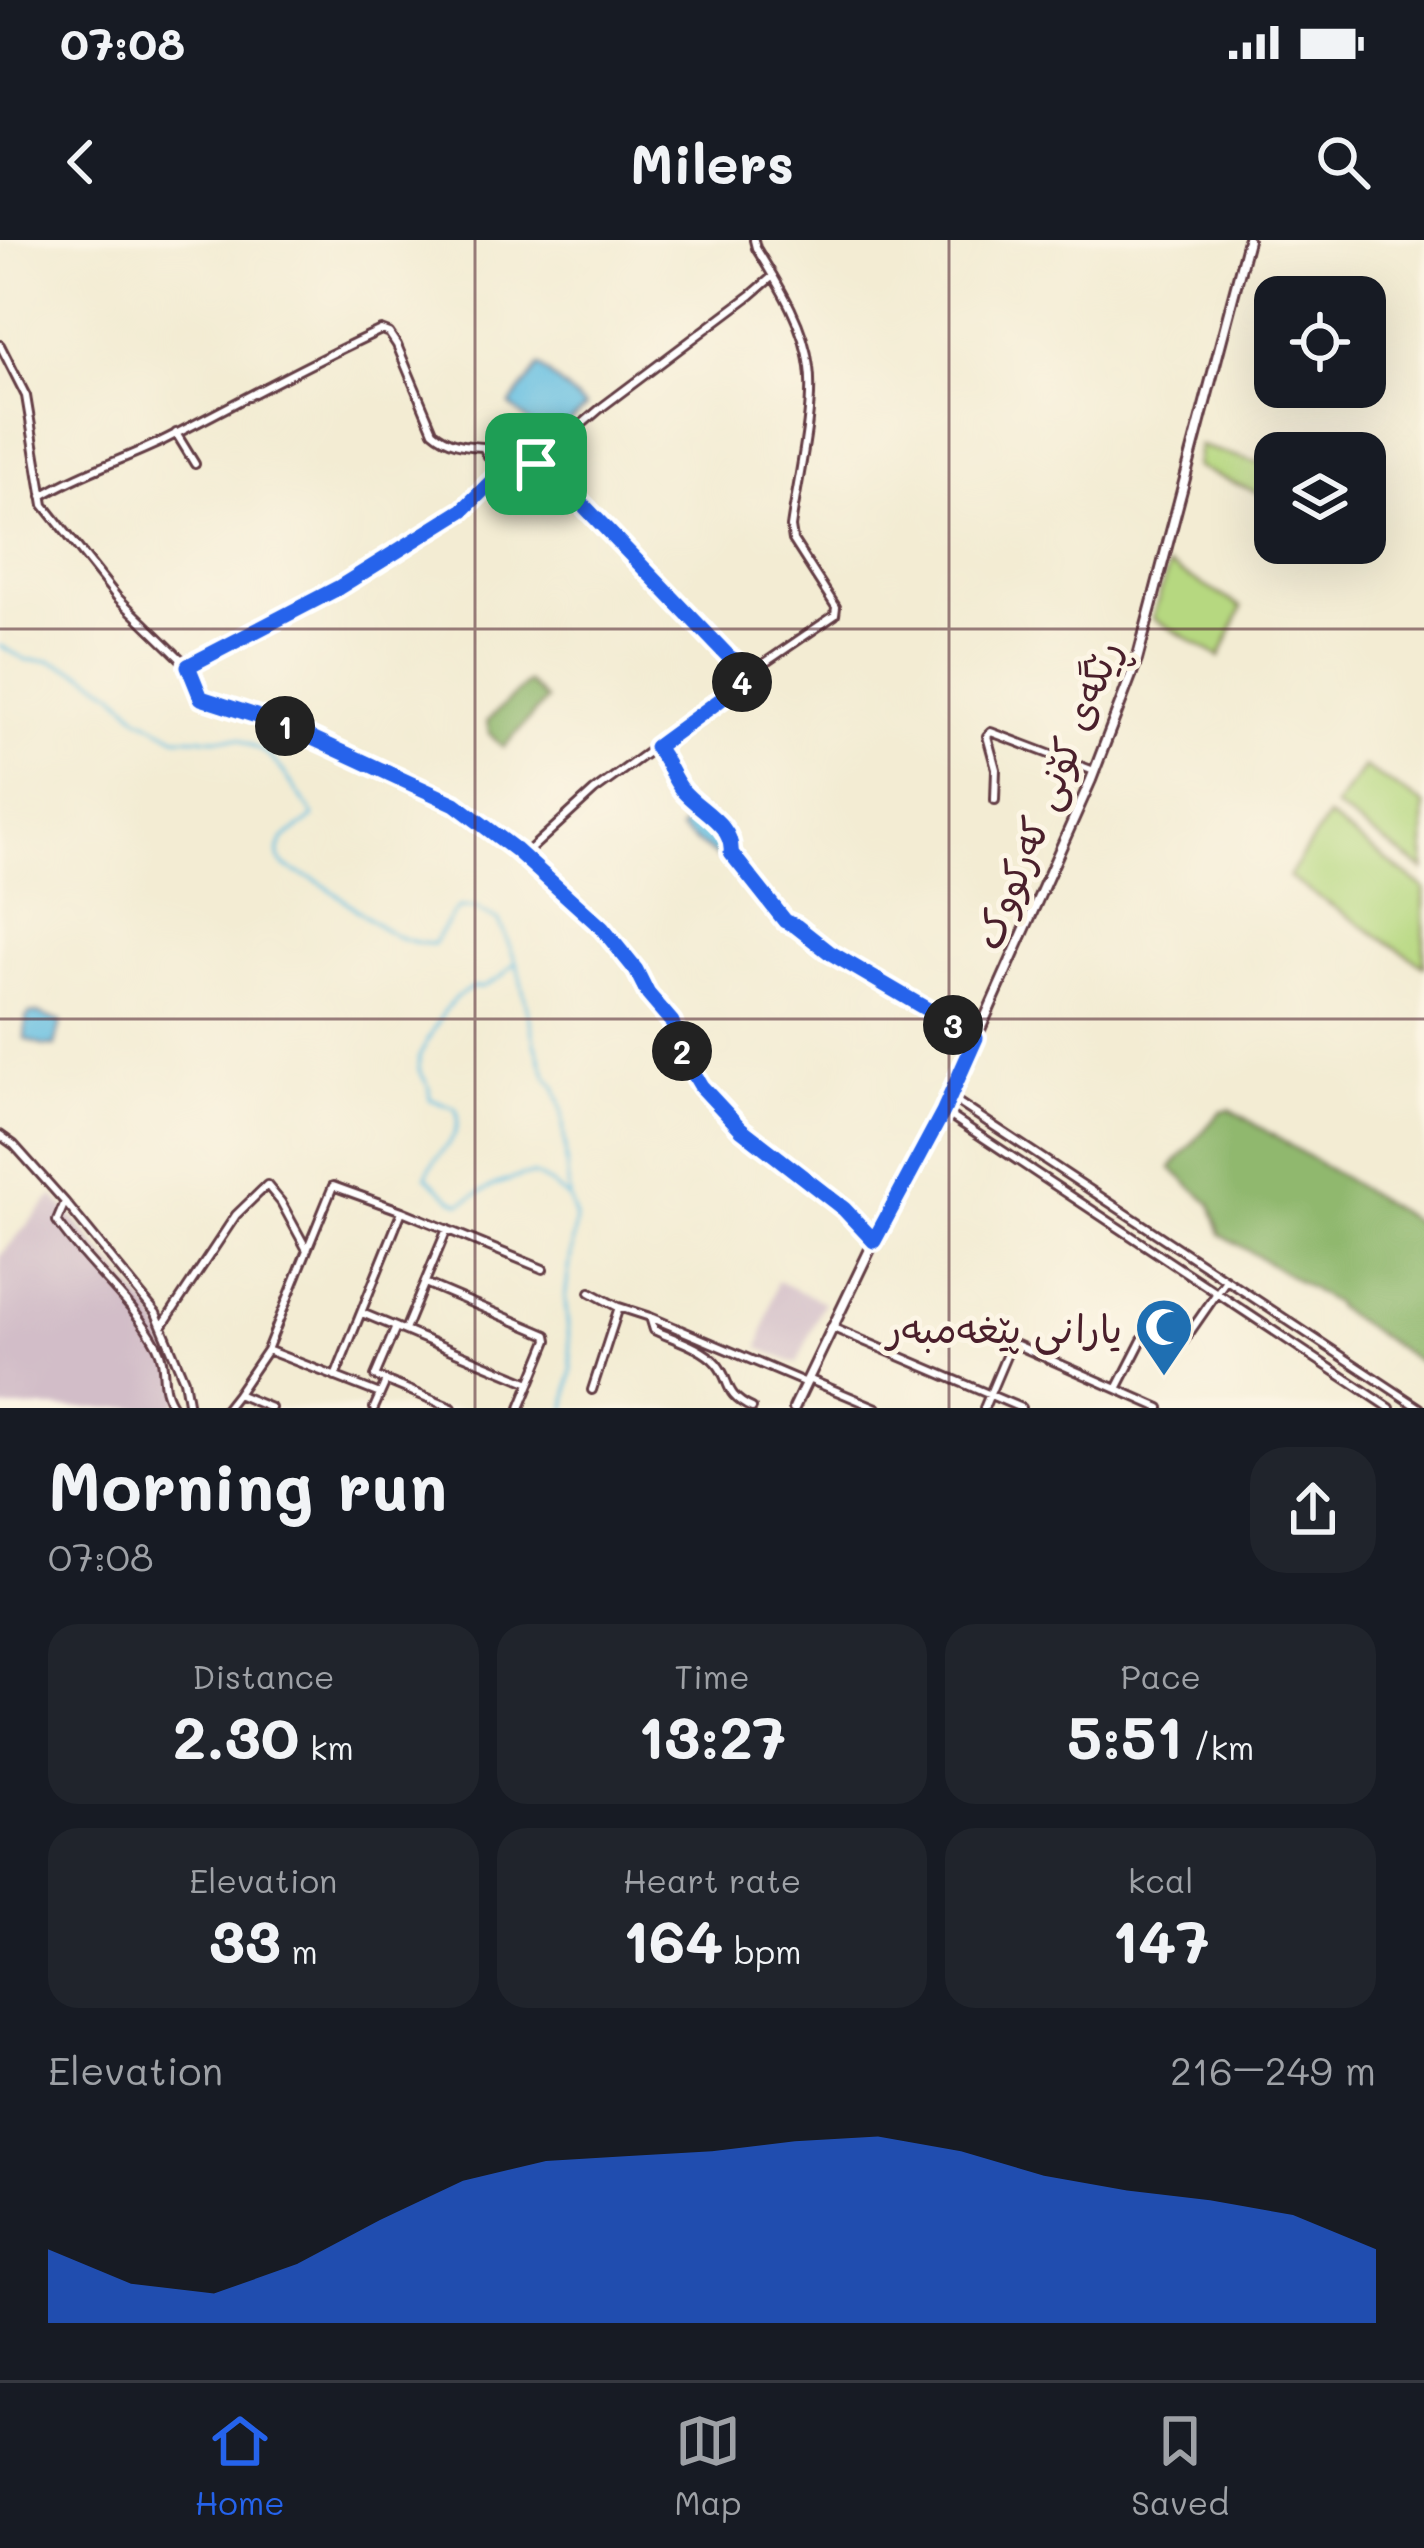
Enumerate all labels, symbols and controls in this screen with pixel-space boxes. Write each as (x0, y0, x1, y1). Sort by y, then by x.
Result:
text: 07:08 (60, 13, 185, 71)
text: Milers (630, 127, 794, 198)
icon: back (48, 129, 114, 195)
icon: search (1310, 129, 1376, 195)
map controls (1254, 276, 1386, 564)
button: locate (1254, 276, 1386, 408)
pin (485, 413, 587, 515)
icon: arrive (503, 431, 569, 497)
button: layers (1254, 432, 1386, 564)
street label: ڕێگەی کۆنی کەرکووک (961, 632, 1140, 960)
pin: 4 (712, 652, 772, 712)
text: 4 (732, 660, 752, 703)
pin: 1 (255, 696, 315, 756)
text: 1 (278, 704, 292, 747)
pin: 3 (923, 995, 983, 1055)
text: 3 (943, 1003, 963, 1046)
pin: 2 (652, 1021, 712, 1081)
text: 2 (673, 1029, 691, 1072)
mosque icon: یارانی پێغەمبەر (1133, 1296, 1195, 1378)
place label: یارانی پێغەمبەر (884, 1302, 1122, 1355)
text: Morning run (48, 1442, 447, 1528)
button: share (1250, 1447, 1376, 1573)
text: 07:08 (48, 1530, 154, 1581)
text: Distance (192, 1654, 334, 1697)
text: Time (674, 1654, 750, 1697)
text: Pace (1120, 1654, 1201, 1697)
text: 2.30 (173, 1697, 299, 1775)
text: 13:27 (638, 1697, 786, 1775)
text: 5:51 (1067, 1697, 1183, 1775)
text: km (299, 1725, 354, 1768)
text: /km (1183, 1725, 1254, 1768)
text: Elevation (189, 1858, 337, 1901)
text: Heart rate (623, 1858, 801, 1901)
text: kcal (1128, 1858, 1194, 1901)
text: 33 (209, 1901, 281, 1979)
text: 164 (622, 1901, 723, 1979)
text: 147 (1112, 1901, 1210, 1979)
text: m (281, 1929, 318, 1972)
text: bpm (723, 1929, 802, 1972)
text: Elevation (48, 2044, 223, 2095)
text: 216–249 m (1170, 2044, 1376, 2095)
tab: Home (195, 2408, 285, 2523)
tab: Map (674, 2408, 742, 2523)
tab: Saved (1131, 2408, 1229, 2523)

